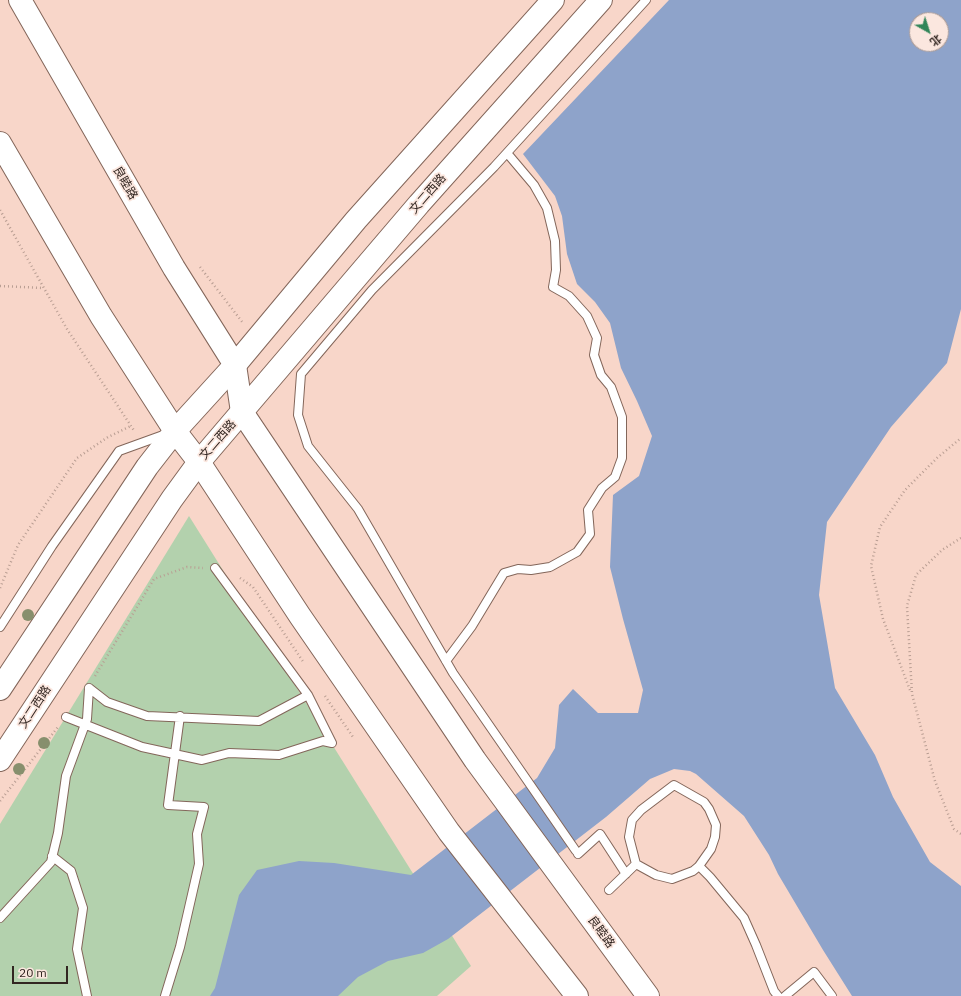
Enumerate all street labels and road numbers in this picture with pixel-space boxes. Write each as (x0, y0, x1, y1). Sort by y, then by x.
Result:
street label: 良睦路 (110, 164, 140, 202)
street label: 文二西路 (407, 171, 449, 217)
street label: 文二西路 (197, 417, 239, 463)
street label: 文二西路 (16, 683, 54, 731)
street label: 良睦路 (585, 913, 617, 951)

